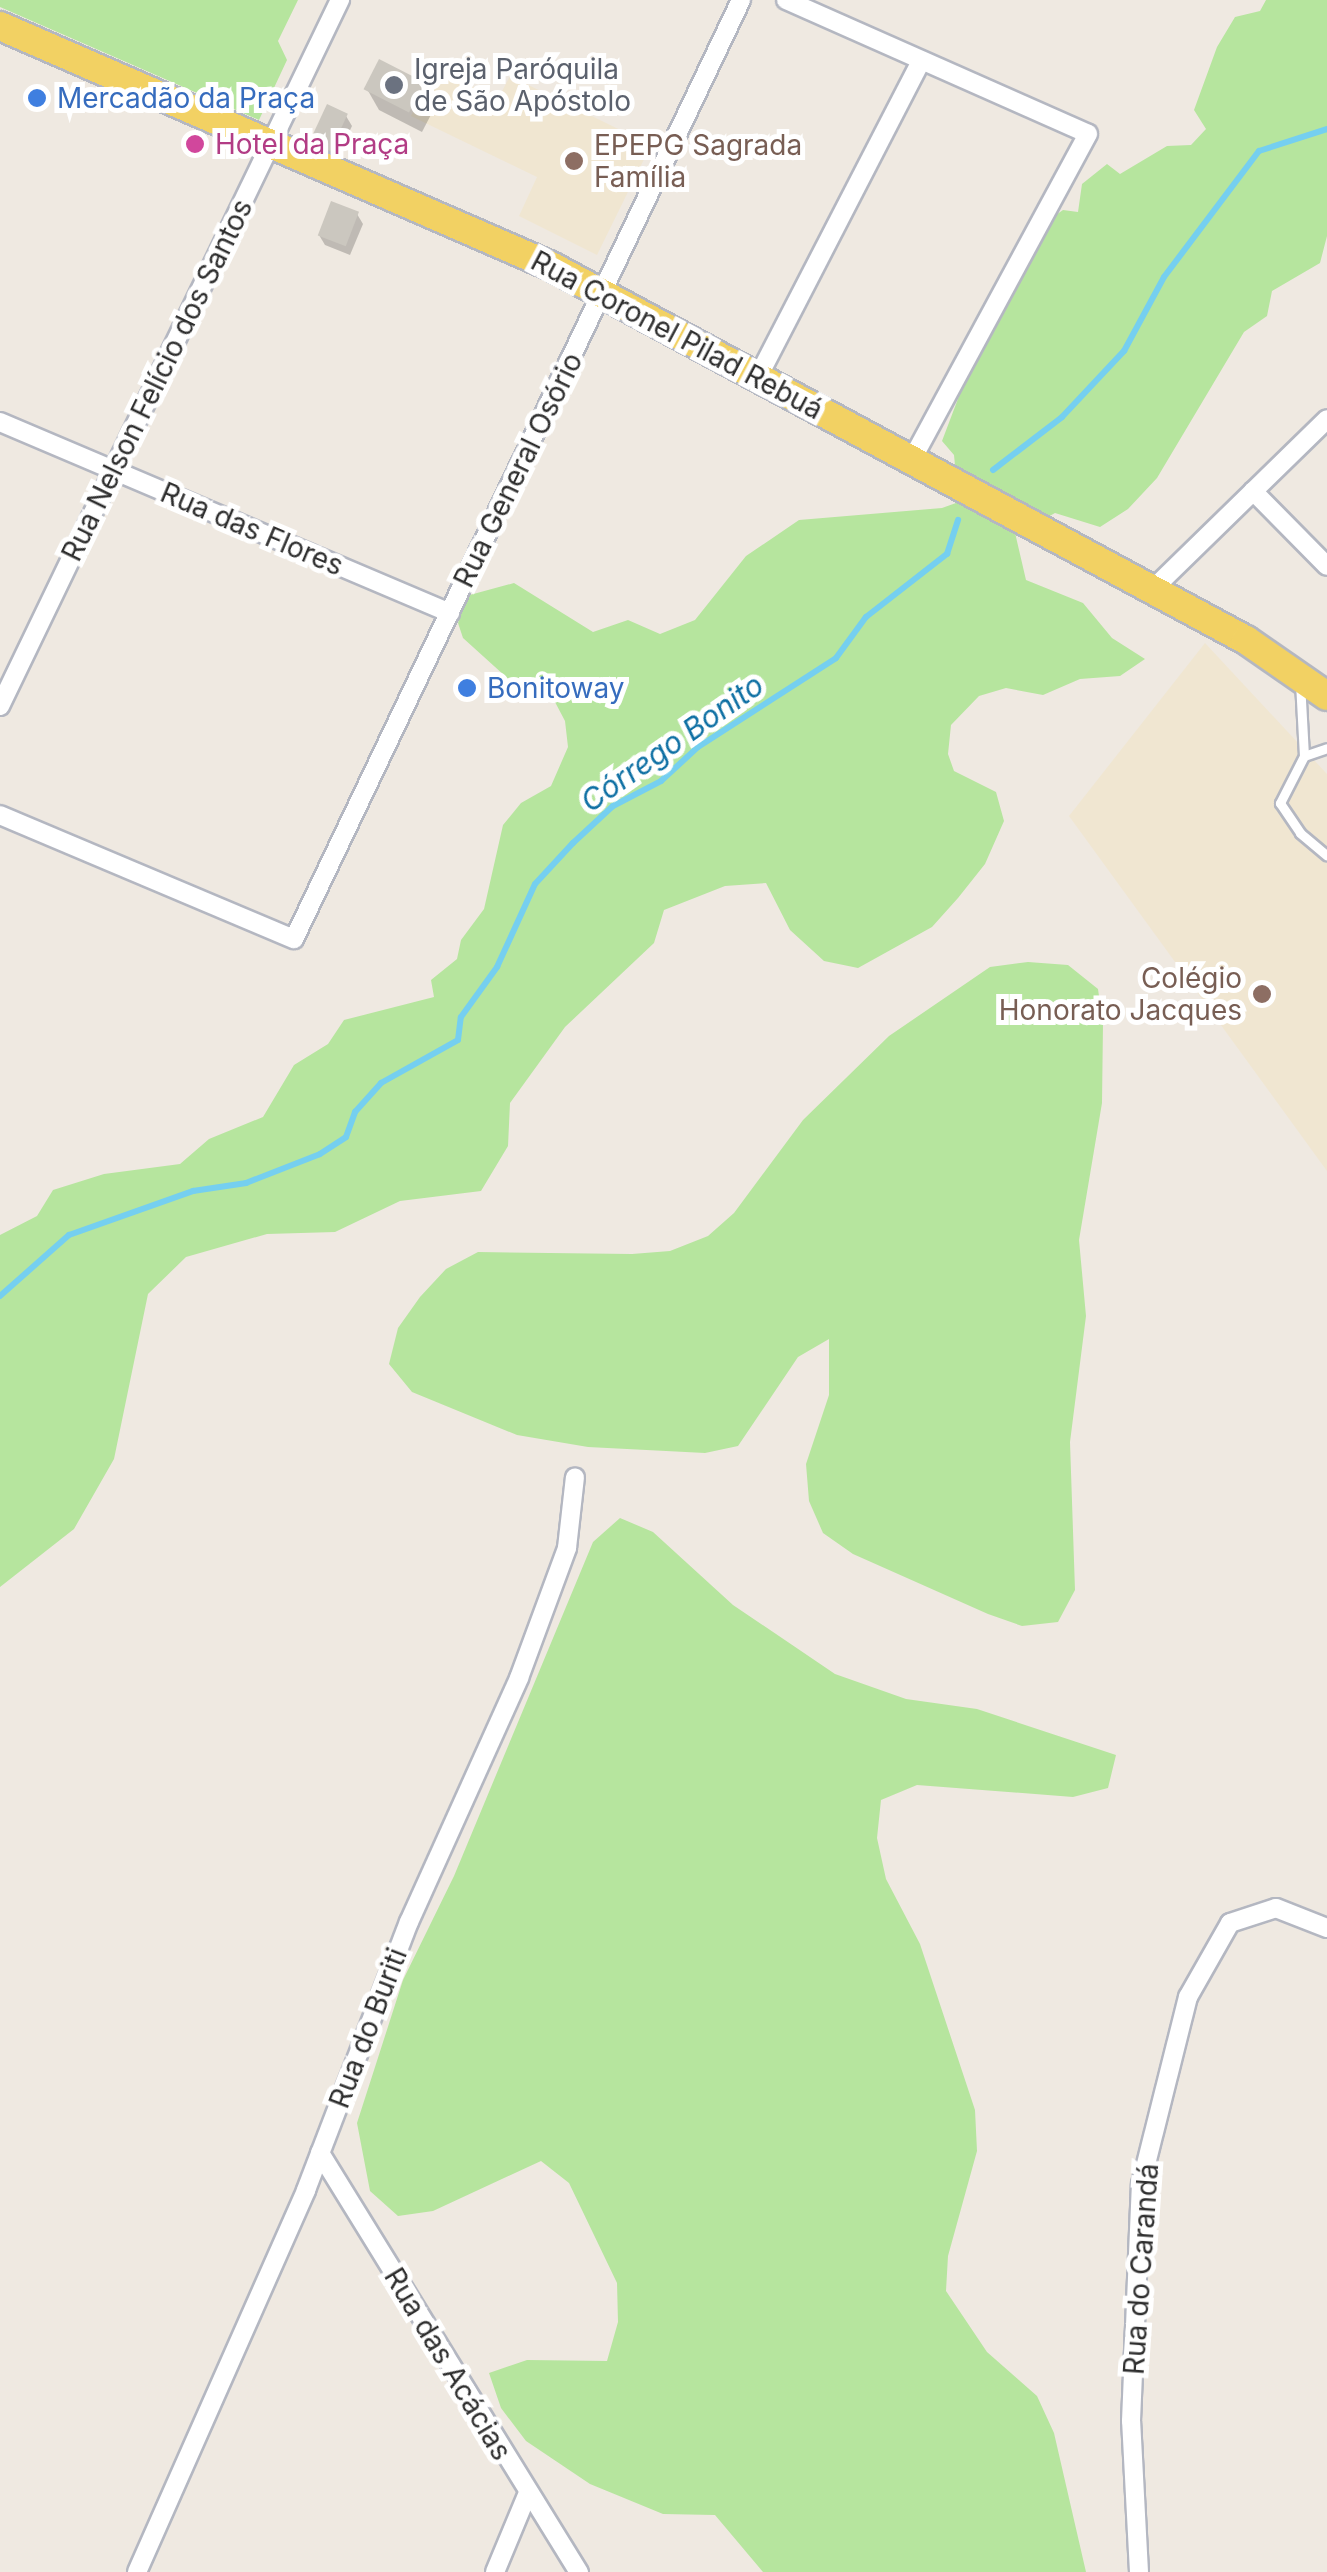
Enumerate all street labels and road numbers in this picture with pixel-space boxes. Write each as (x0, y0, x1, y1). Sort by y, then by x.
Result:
street label: Rua Nelson Felício dos Santos (55, 194, 259, 566)
street label: Rua Coronel Pilad Rebuá (525, 244, 829, 426)
street label: Rua General Osório (447, 347, 589, 593)
street label: Rua das Flores (156, 475, 348, 583)
street label: Rua do Buriti (322, 1943, 414, 2113)
street label: Rua do Carandá (1117, 2162, 1165, 2376)
street label: Rua das Acácias (377, 2262, 519, 2466)

